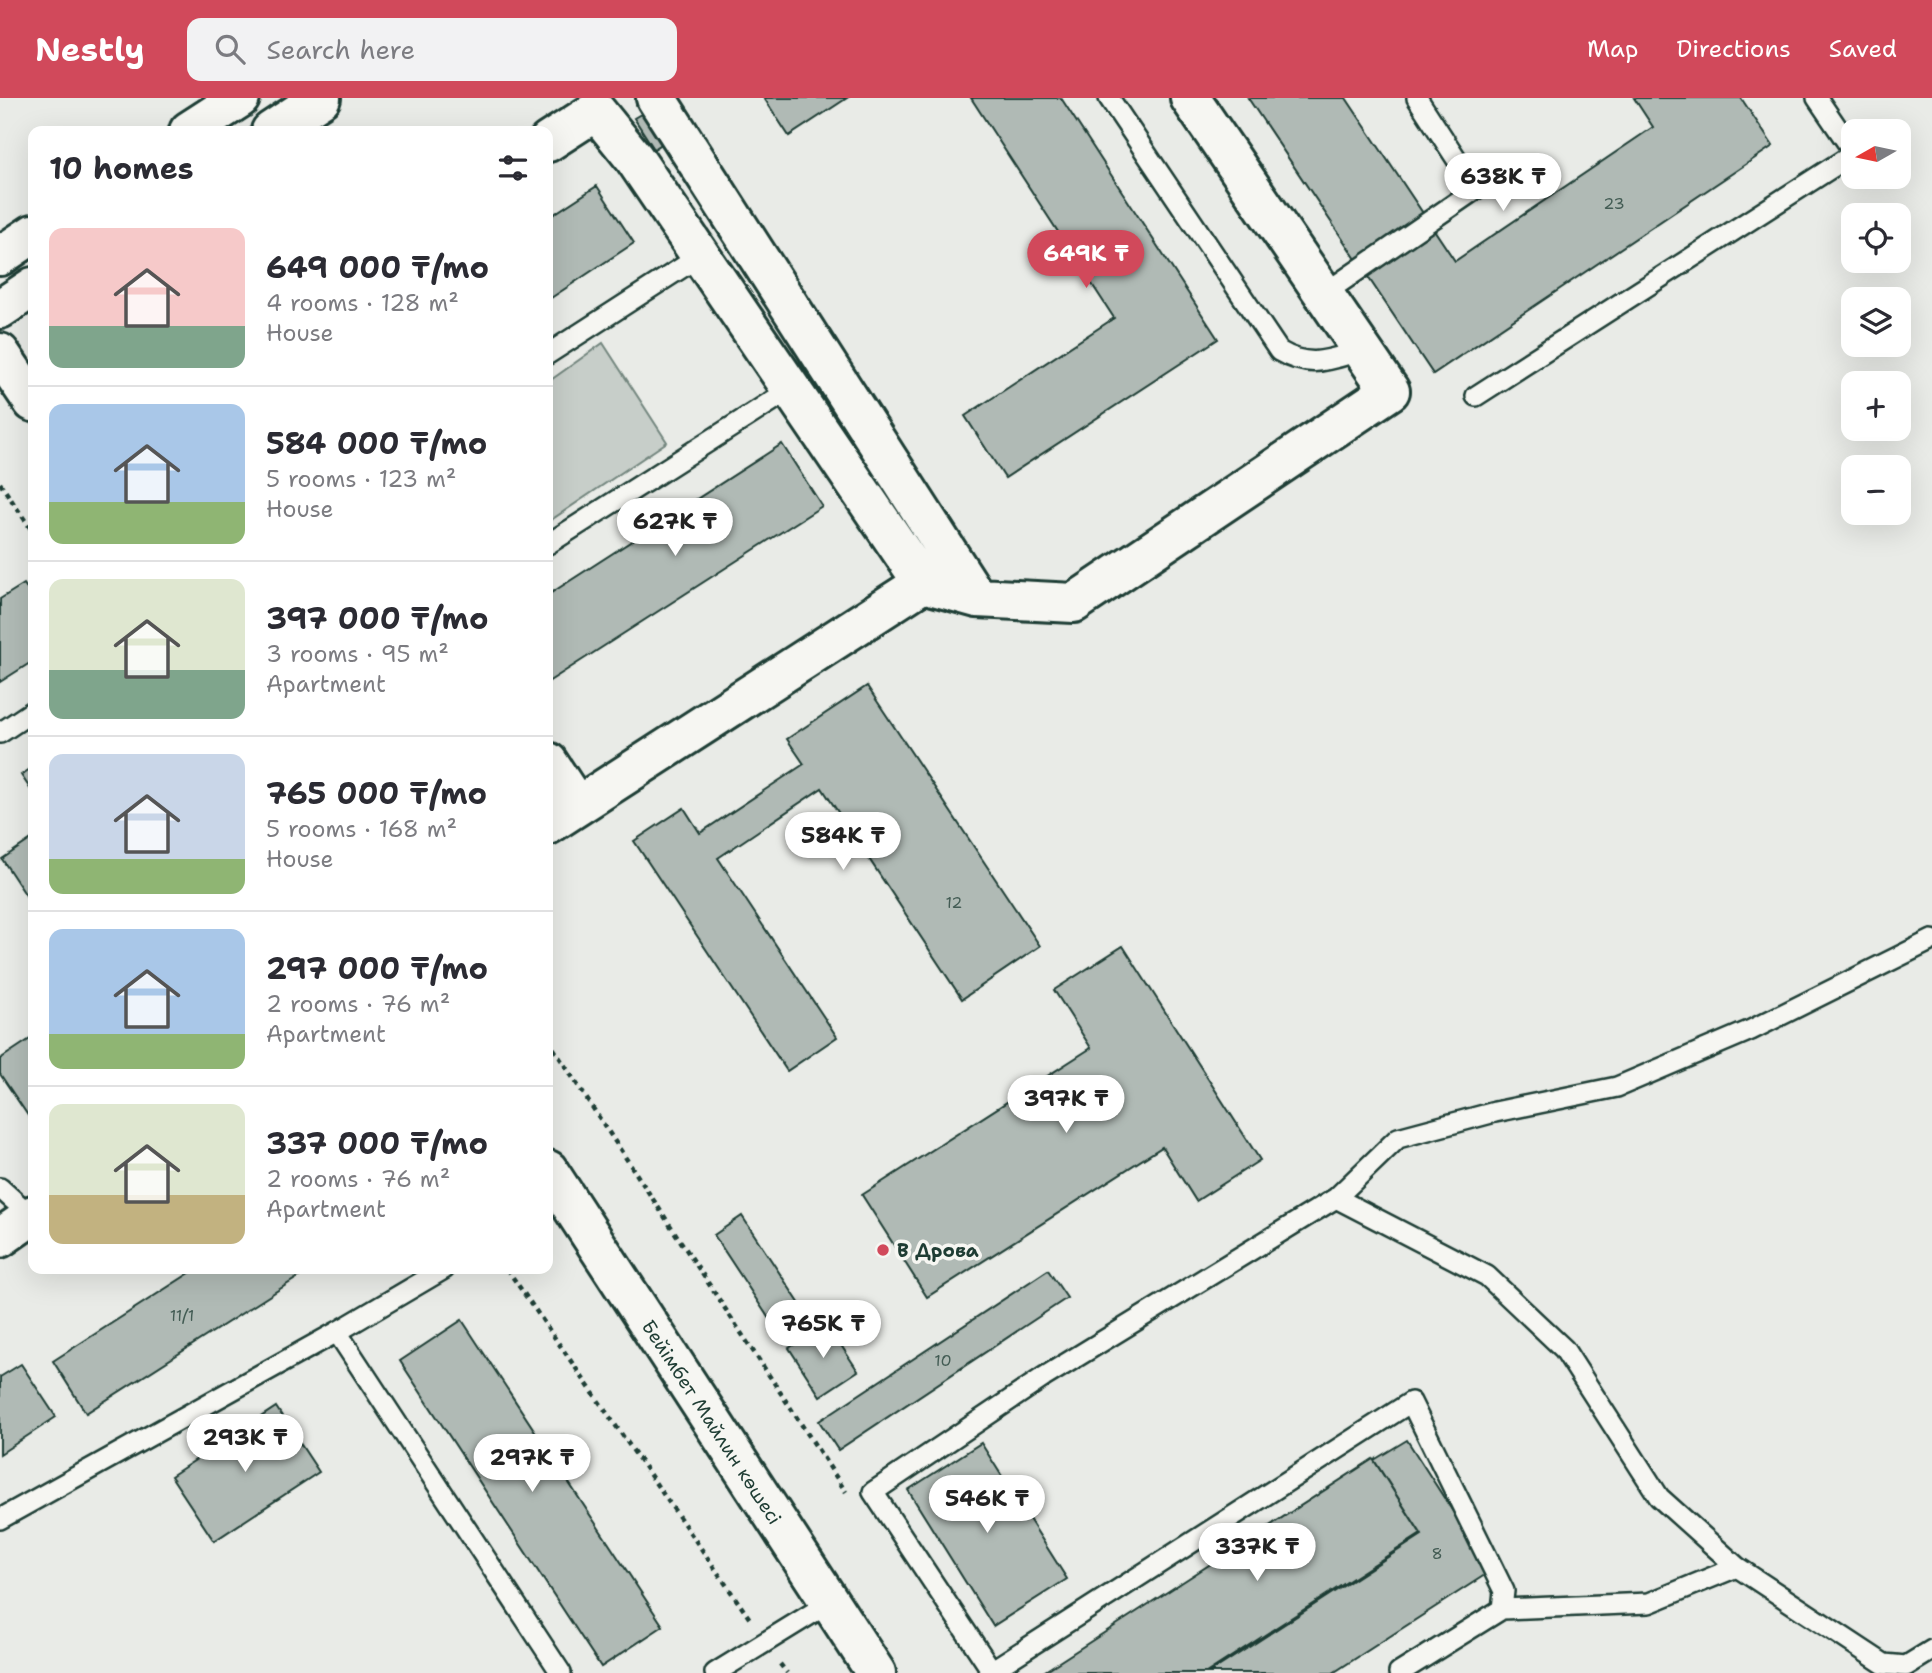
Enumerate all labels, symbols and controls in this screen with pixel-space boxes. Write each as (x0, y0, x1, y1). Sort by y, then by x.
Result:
search box (187, 18, 677, 81)
text: Nestly (35, 27, 145, 72)
icon: search (211, 30, 249, 68)
text: Search here (267, 32, 415, 67)
text: Map (1587, 33, 1638, 65)
text: Directions (1676, 33, 1791, 65)
text: Saved (1829, 33, 1897, 65)
north arrow (1841, 119, 1911, 189)
map controls (1841, 119, 1911, 525)
text: 10 homes (49, 148, 194, 189)
icon: filters (494, 149, 532, 187)
pin: 638K ₸ (1446, 153, 1560, 213)
text: 638K ₸ (1460, 161, 1546, 191)
house number: 23 (1603, 193, 1625, 214)
button: locate (1841, 203, 1911, 273)
pin: 649K ₸ (1029, 230, 1143, 290)
text: 649K ₸ (1043, 238, 1129, 268)
text: 649 000 ₸/mo (266, 247, 489, 288)
icon: home (105, 256, 189, 340)
button: layers (1841, 287, 1911, 357)
text: 4 rooms · 128 m² (266, 288, 459, 318)
text: House (266, 318, 334, 348)
button: + (1841, 371, 1911, 441)
text: 584 000 ₸/mo (266, 423, 487, 464)
icon: home (105, 432, 189, 516)
button: − (1841, 455, 1911, 525)
text: 5 rooms · 123 m² (266, 464, 456, 494)
text: House (266, 494, 334, 524)
pin: 627K ₸ (618, 498, 732, 558)
text: 627K ₸ (633, 506, 717, 536)
text: 397 000 ₸/mo (266, 598, 488, 639)
icon: home (105, 607, 189, 691)
text: 3 rooms · 95 m² (266, 639, 449, 669)
text: Apartment (266, 669, 386, 699)
text: 765 000 ₸/mo (266, 773, 487, 814)
icon: home (105, 782, 189, 866)
pin: 584K ₸ (786, 812, 900, 872)
text: 5 rooms · 168 m² (266, 814, 457, 844)
text: 584K ₸ (801, 820, 885, 850)
text: House (266, 844, 334, 874)
house number: 12 (945, 892, 963, 913)
text: 297 000 ₸/mo (266, 948, 488, 989)
icon: home (105, 957, 189, 1041)
text: 2 rooms · 76 m² (266, 989, 450, 1019)
text: Apartment (266, 1019, 386, 1049)
pin: 397K ₸ (1009, 1076, 1123, 1135)
text: 397K ₸ (1023, 1083, 1109, 1113)
text: 337 000 ₸/mo (266, 1123, 488, 1164)
icon: home (105, 1132, 189, 1216)
text: 2 rooms · 76 m² (266, 1164, 450, 1194)
text: Apartment (266, 1194, 386, 1224)
place label: В Дрова (897, 1238, 979, 1263)
marker: В Дрова (875, 1242, 891, 1258)
pin: 765K ₸ (766, 1300, 880, 1360)
house number: 11/1 (170, 1305, 194, 1326)
text: 765K ₸ (781, 1308, 865, 1338)
street label: Бейімбет Майлин көшесі (636, 1315, 787, 1529)
house number: 10 (934, 1350, 952, 1371)
pin: 293K ₸ (188, 1414, 302, 1474)
text: 293K ₸ (203, 1422, 287, 1452)
pin: 297K ₸ (475, 1434, 589, 1494)
text: 297K ₸ (490, 1442, 574, 1472)
pin: 546K ₸ (930, 1476, 1044, 1535)
text: 546K ₸ (945, 1483, 1029, 1513)
pin: 337K ₸ (1200, 1524, 1314, 1583)
text: 337K ₸ (1215, 1531, 1299, 1561)
house number: 8 (1431, 1543, 1443, 1564)

